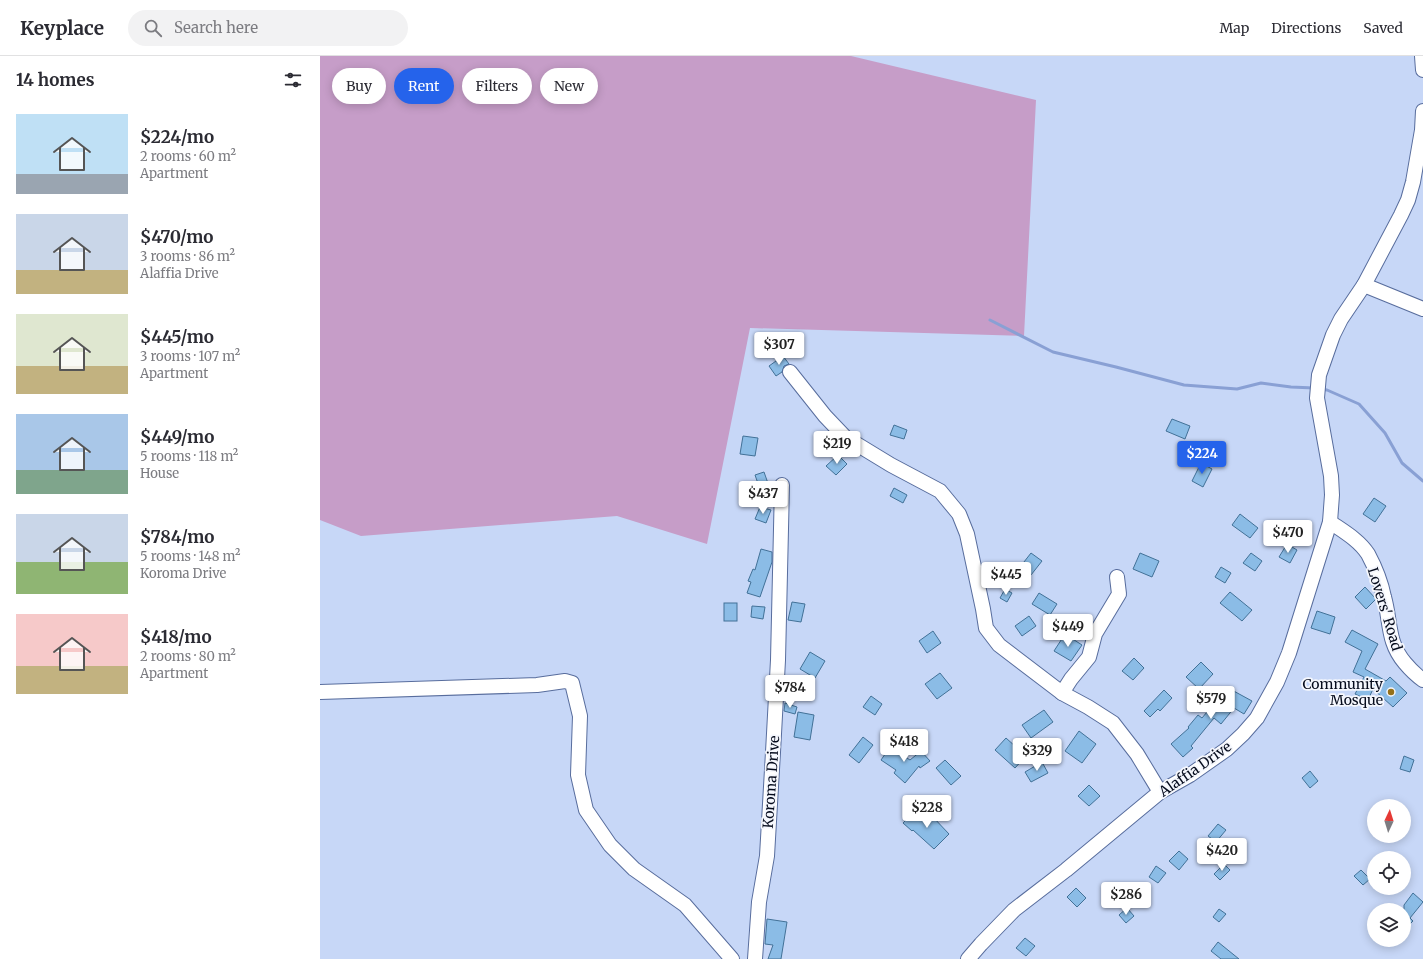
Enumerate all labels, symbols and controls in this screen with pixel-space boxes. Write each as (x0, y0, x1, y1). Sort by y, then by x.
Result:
search box (128, 10, 408, 46)
text: Keyplace (20, 16, 104, 40)
icon: search (142, 17, 164, 39)
text: Search here (174, 18, 258, 37)
text: Map (1219, 19, 1249, 37)
text: Directions (1271, 19, 1341, 37)
text: Saved (1363, 19, 1403, 37)
chip: Buy (332, 68, 386, 104)
chip: Rent (394, 68, 454, 104)
chip: Filters (462, 68, 532, 104)
chip: New (540, 68, 598, 104)
text: 14 homes (16, 69, 94, 91)
icon: filters (282, 69, 304, 91)
text: $224/mo (140, 126, 214, 148)
icon: home (48, 130, 96, 178)
text: 2 rooms · 60 m² (140, 148, 236, 165)
text: Apartment (140, 165, 208, 182)
text: $470/mo (140, 226, 214, 248)
icon: home (48, 230, 96, 278)
text: 3 rooms · 86 m² (140, 248, 235, 265)
text: Alaffia Drive (140, 265, 219, 282)
text: $445/mo (140, 326, 214, 348)
icon: home (48, 330, 96, 378)
pin: $307 (755, 332, 803, 366)
text: $307 (763, 336, 795, 353)
text: 3 rooms · 107 m² (140, 348, 240, 365)
text: Apartment (140, 365, 208, 382)
text: $449/mo (140, 426, 214, 448)
icon: home (48, 430, 96, 478)
pin: $219 (813, 431, 861, 465)
text: $219 (822, 435, 852, 452)
pin: $224 (1178, 441, 1226, 475)
text: $224 (1186, 445, 1218, 462)
text: 5 rooms · 118 m² (140, 448, 238, 465)
text: House (140, 465, 179, 482)
pin: $437 (739, 481, 787, 515)
text: $437 (748, 485, 778, 502)
pin: $470 (1264, 520, 1312, 554)
text: $470 (1272, 524, 1304, 541)
text: $784/mo (140, 526, 214, 548)
icon: home (48, 530, 96, 578)
text: 5 rooms · 148 m² (140, 548, 240, 565)
pin: $445 (982, 562, 1030, 596)
text: Koroma Drive (140, 565, 226, 582)
street label: Lovers' Road (1364, 565, 1406, 653)
text: $445 (990, 566, 1022, 583)
pin: $449 (1044, 614, 1092, 648)
text: $449 (1052, 618, 1084, 635)
text: $418/mo (140, 626, 212, 648)
icon: home (48, 630, 96, 678)
text: 2 rooms · 80 m² (140, 648, 236, 665)
text: Apartment (140, 665, 208, 682)
pin: $784 (766, 675, 814, 709)
place label: Community Mosque (1302, 675, 1384, 709)
text: $784 (774, 679, 806, 696)
pin: $579 (1187, 686, 1235, 720)
marker: Community Mosque (1386, 687, 1396, 697)
text: $579 (1196, 690, 1226, 707)
pin: $418 (880, 729, 928, 763)
text: $418 (889, 733, 919, 750)
street label: Koroma Drive (759, 735, 783, 829)
street label: Alaffia Drive (1154, 737, 1235, 801)
pin: $329 (1013, 738, 1061, 772)
text: $329 (1022, 742, 1052, 759)
pin: $228 (903, 795, 951, 829)
text: $228 (911, 799, 943, 816)
north arrow (1367, 799, 1411, 843)
map controls (1367, 799, 1411, 947)
pin: $420 (1198, 838, 1246, 872)
text: $420 (1206, 842, 1238, 859)
button: locate (1367, 851, 1411, 895)
pin: $286 (1102, 882, 1150, 916)
text: $286 (1110, 886, 1142, 903)
button: layers (1367, 903, 1411, 947)

